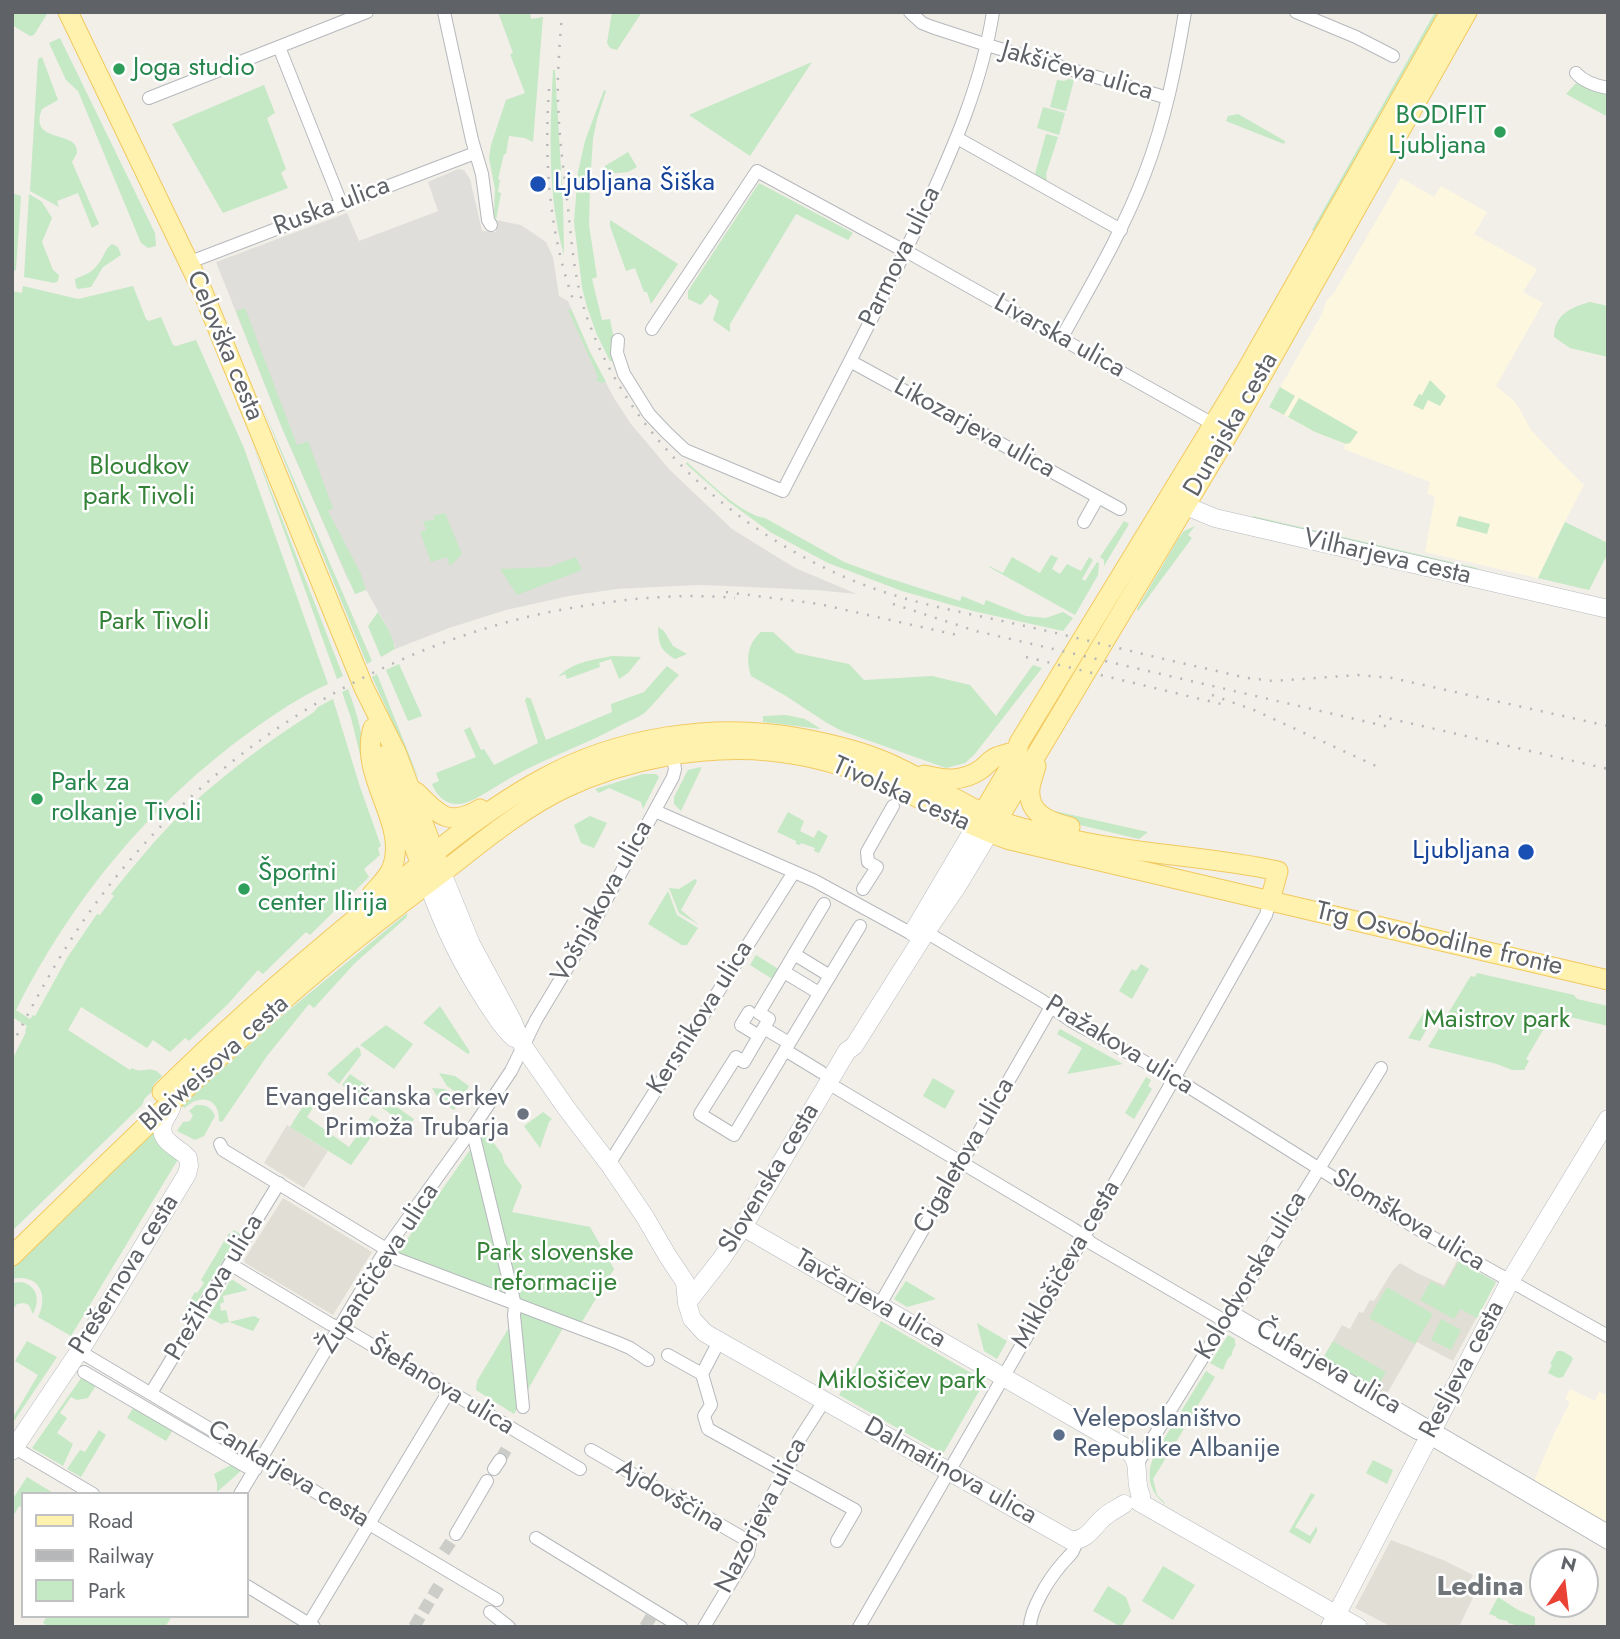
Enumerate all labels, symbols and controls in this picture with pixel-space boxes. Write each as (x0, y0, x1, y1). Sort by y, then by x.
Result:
street label: Jakšičeva ulica (998, 36, 1156, 108)
place label: Joga studio (133, 53, 255, 85)
marker: Joga studio (111, 61, 127, 77)
place label: BODIFIT Ljubljana (1388, 101, 1486, 162)
marker: BODIFIT Ljubljana (1492, 124, 1508, 140)
place label: Ljubljana Šiška (554, 168, 715, 200)
street label: Ruska ulica (270, 171, 394, 243)
marker: Ljubljana Šiška (528, 174, 548, 194)
street label: Parmova ulica (854, 182, 948, 332)
street label: Celovška cesta (178, 266, 270, 426)
street label: Livarska ulica (988, 288, 1130, 386)
street label: Dunajska cesta (1178, 347, 1286, 503)
street label: Likozarjeva ulica (888, 372, 1060, 486)
park label: Bloudkov park Tivoli (83, 452, 195, 514)
street label: Vilharjeva cesta (1300, 524, 1474, 592)
park label: Park Tivoli (99, 607, 209, 639)
street label: Tivolska cesta (827, 751, 975, 839)
place label: Park za rolkanje Tivoli (51, 768, 202, 830)
marker: Park za rolkanje Tivoli (29, 791, 45, 807)
street label: Vošnjakova ulica (546, 816, 660, 988)
place label: Ljubljana (1412, 836, 1510, 868)
marker: Ljubljana (1516, 842, 1536, 862)
place label: Športni center Ilirija (258, 858, 388, 920)
marker: Športni center Ilirija (236, 881, 252, 897)
street label: Trg Osvobodilne fronte (1313, 896, 1565, 984)
street label: Kersnikova ulica (641, 936, 761, 1100)
street label: Bleiweisova cesta (134, 989, 296, 1139)
street label: Pražakova ulica (1039, 989, 1199, 1103)
park label: Maistrov park (1424, 1005, 1570, 1037)
street label: Cigaletova ulica (908, 1073, 1022, 1239)
place label: Evangeličanska cerkev Primoža Trubarja (265, 1083, 509, 1144)
street label: Slovenska cesta (713, 1098, 827, 1260)
marker: Evangeličanska cerkev Primoža Trubarja (515, 1106, 531, 1122)
street label: Slomškova ulica (1326, 1163, 1490, 1279)
street label: Miklošičeva cesta (1006, 1175, 1128, 1355)
street label: Župančičeva ulica (313, 1178, 447, 1360)
street label: Kolodvorska ulica (1189, 1186, 1315, 1366)
street label: Prešernova cesta (63, 1189, 187, 1361)
street label: Prežihova ulica (159, 1209, 271, 1367)
park label: Park slovenske reformacije (476, 1238, 634, 1300)
street label: Tavčarjeva ulica (789, 1244, 951, 1356)
street label: Resljeva cesta (1414, 1296, 1512, 1444)
street label: Čufarjeva ulica (1250, 1314, 1406, 1422)
street label: Štefanova ulica (363, 1331, 519, 1443)
park label: Miklošičev park (817, 1366, 987, 1398)
place label: Veleposlaništvo Republike Albanije (1073, 1404, 1280, 1466)
street label: Dalmatinova ulica (858, 1412, 1042, 1532)
street label: Cankarjeva cesta (201, 1414, 375, 1536)
marker: Veleposlaništvo Republike Albanije (1051, 1427, 1067, 1443)
street label: Nazorjeva ulica (710, 1433, 814, 1599)
street label: Ajdovščina (610, 1454, 730, 1540)
legend (21, 1492, 248, 1618)
text: Road (88, 1506, 133, 1536)
text: Railway (88, 1541, 154, 1571)
north arrow (1529, 1548, 1599, 1618)
text: N (1558, 1549, 1579, 1579)
district label: Ledina (1436, 1571, 1524, 1605)
text: Park (88, 1576, 125, 1606)

